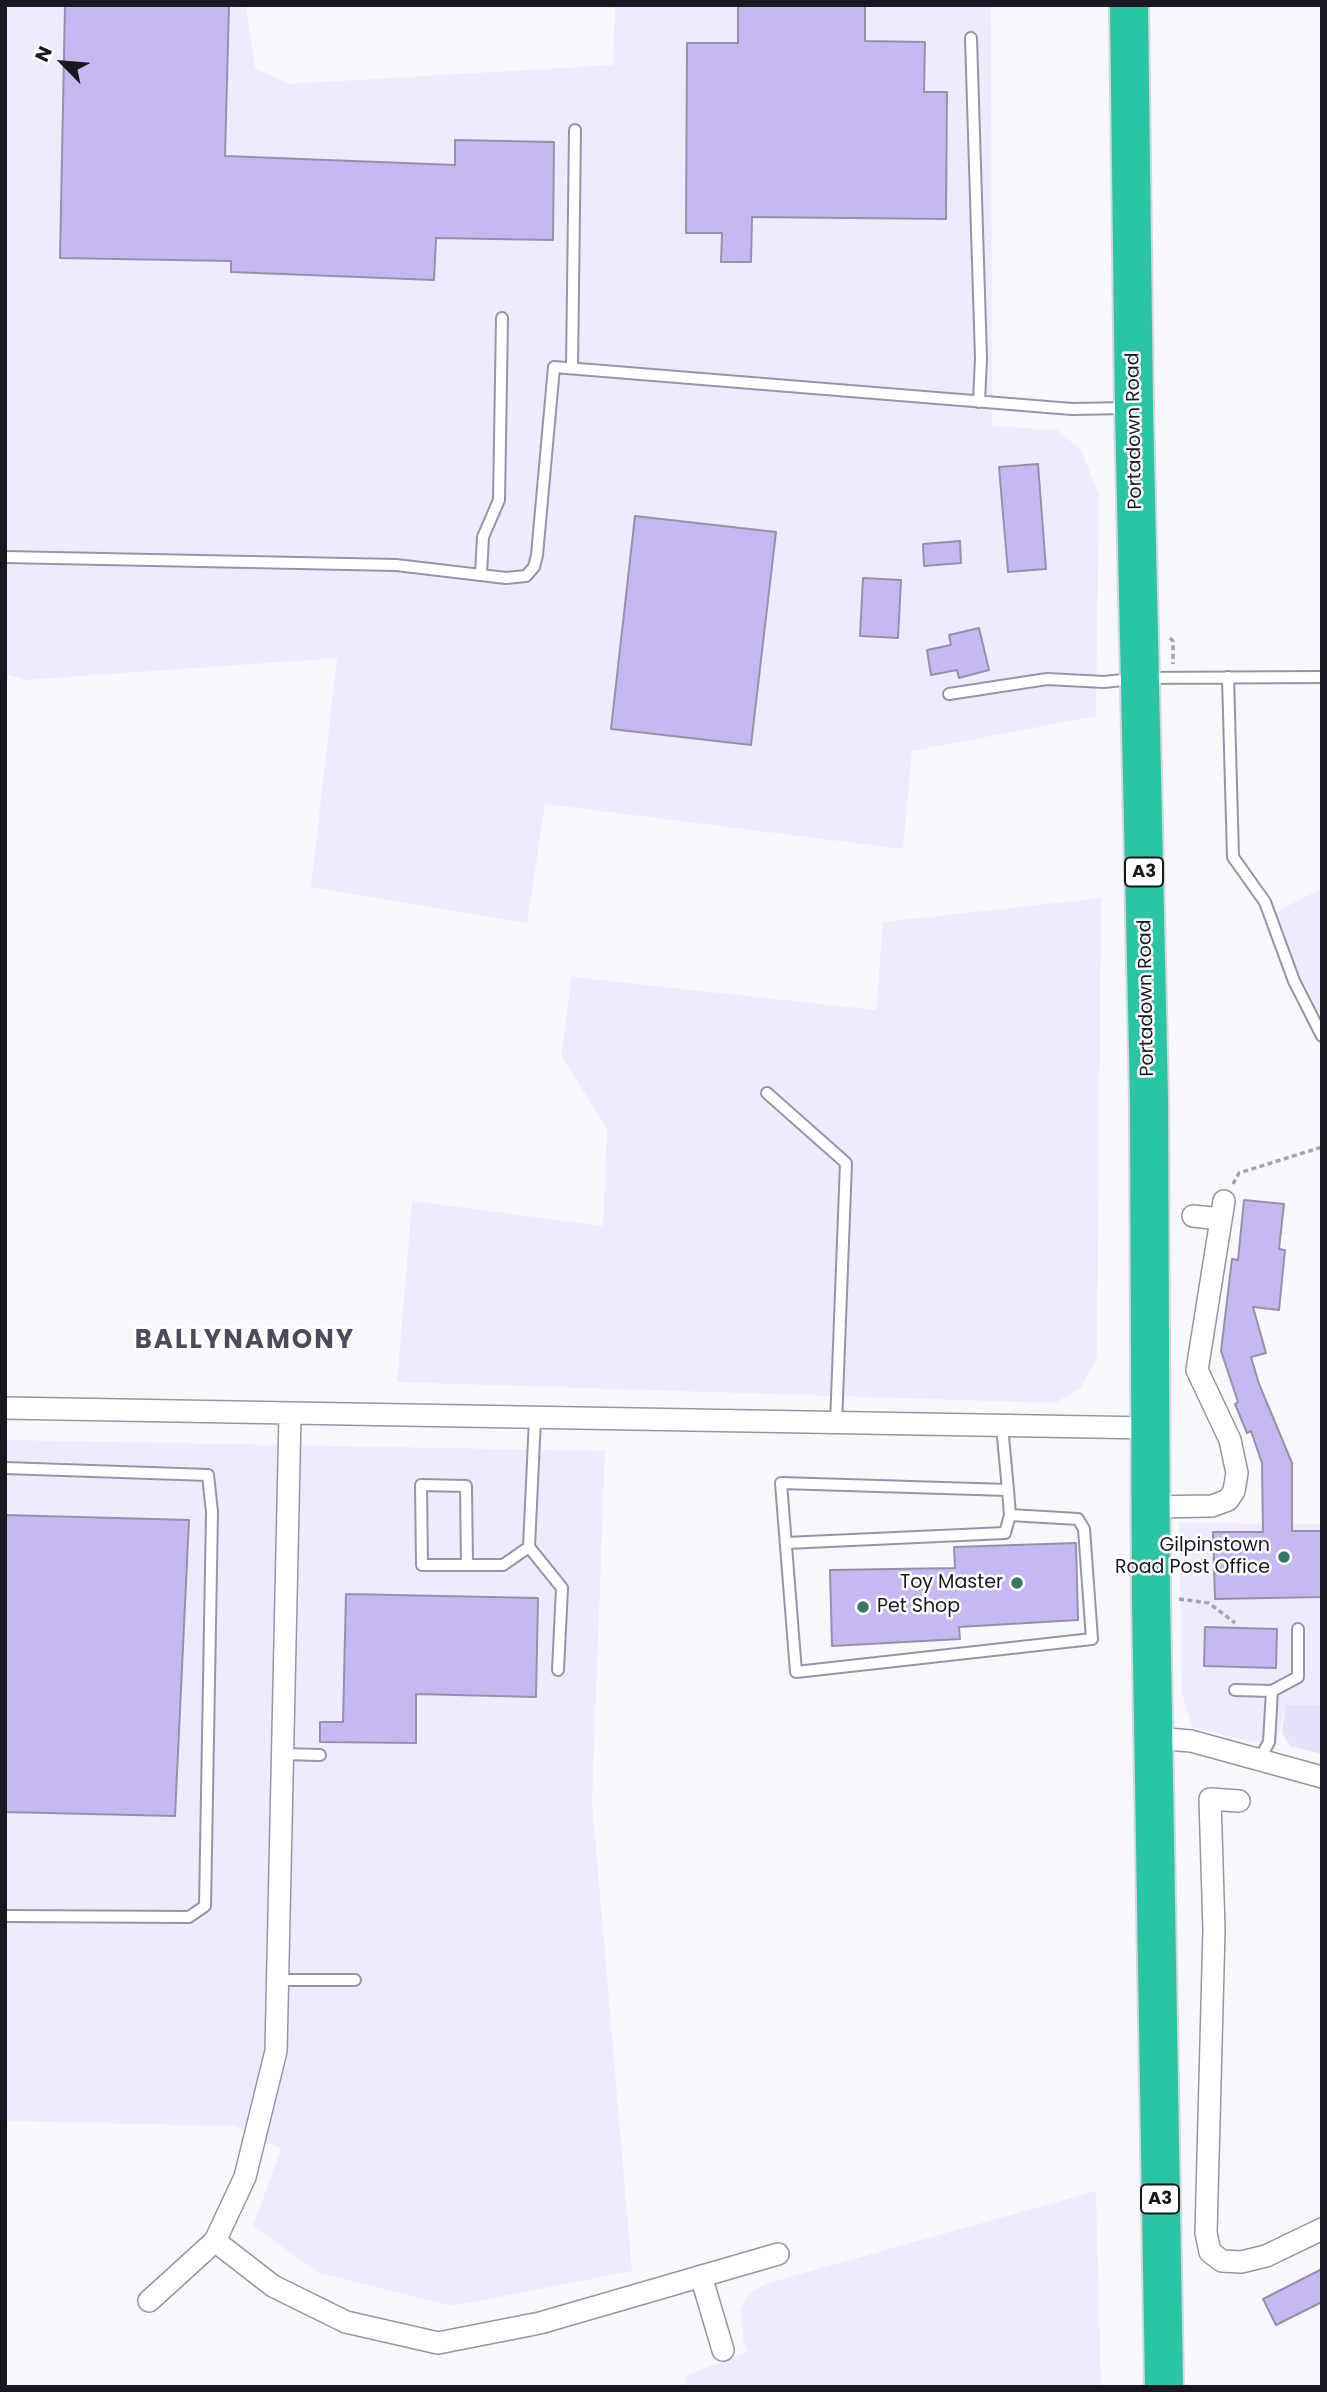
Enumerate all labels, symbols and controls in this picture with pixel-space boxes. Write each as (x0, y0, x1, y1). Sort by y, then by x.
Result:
north arrow (28, 28, 98, 98)
text: N (28, 42, 59, 66)
street label: Portadown Road (1122, 352, 1148, 510)
road number: A3 (1125, 858, 1163, 886)
street label: Portadown Road (1134, 919, 1160, 1077)
district label: BALLYNAMONY (136, 1325, 354, 1357)
place label: Gilpinstown Road Post Office (1115, 1535, 1270, 1579)
marker: Gilpinstown Road Post Office (1276, 1549, 1292, 1565)
place label: Toy Master (900, 1572, 1003, 1594)
marker: Toy Master (1009, 1575, 1025, 1591)
place label: Pet Shop (877, 1596, 960, 1618)
marker: Pet Shop (855, 1599, 871, 1615)
road number: A3 (1141, 2185, 1179, 2214)

